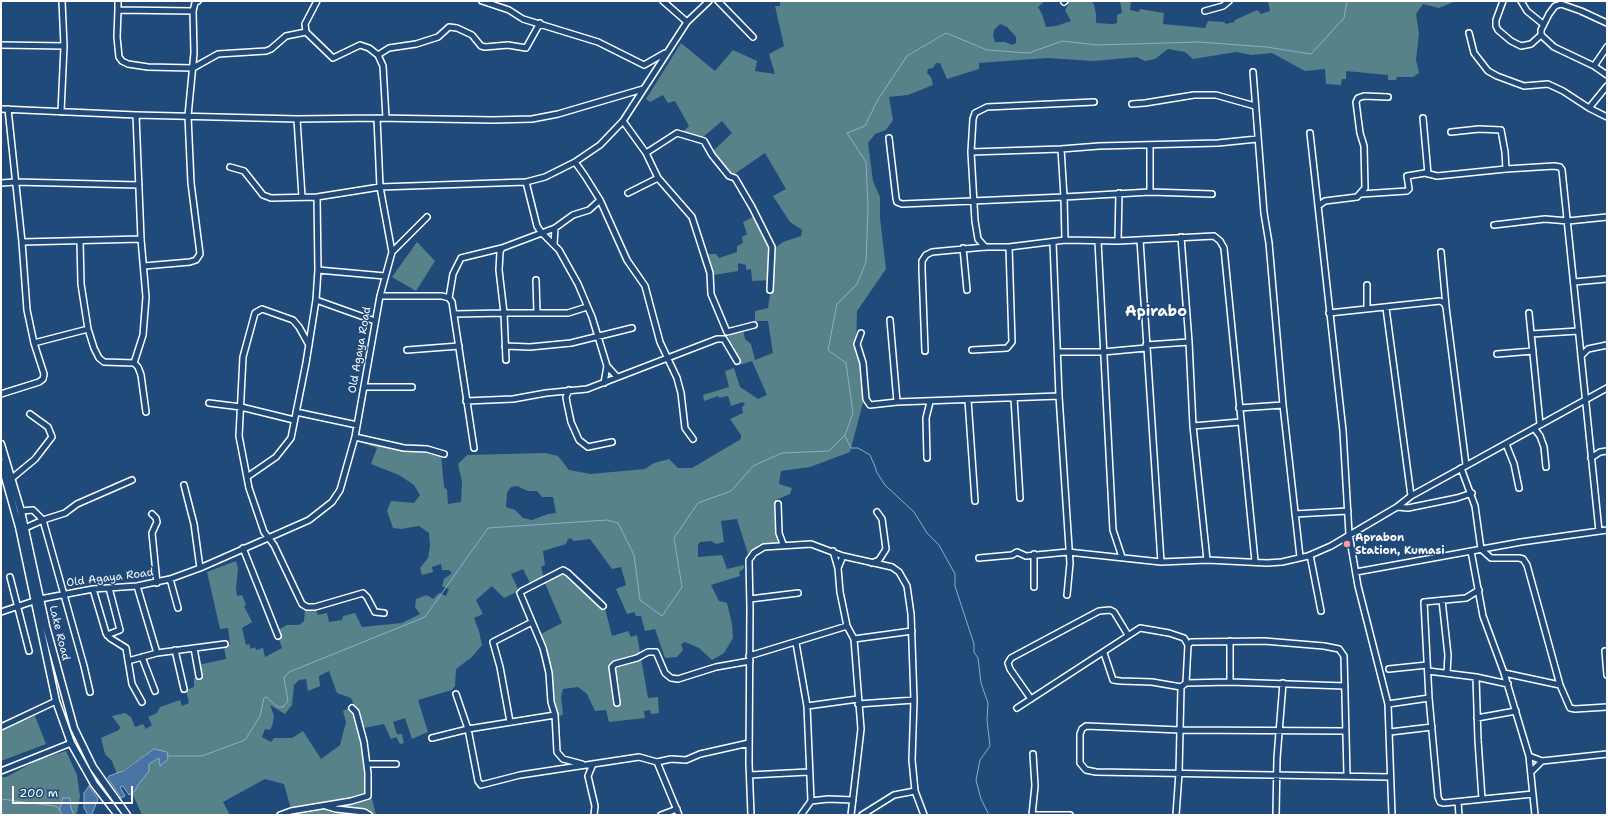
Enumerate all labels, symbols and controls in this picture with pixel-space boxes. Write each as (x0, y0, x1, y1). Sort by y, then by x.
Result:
district label: Apirabo (1125, 303, 1187, 321)
street label: Old Agaya Road (346, 306, 374, 394)
place label: Aprabon Station, Kumasi (1355, 531, 1445, 557)
marker: Aprabon Station, Kumasi (1342, 539, 1352, 549)
street label: Old Agaya Road (66, 566, 154, 590)
street label: Lake Road (46, 604, 72, 662)
scale bar (14, 778, 135, 804)
text: 200 m (19, 785, 58, 801)

